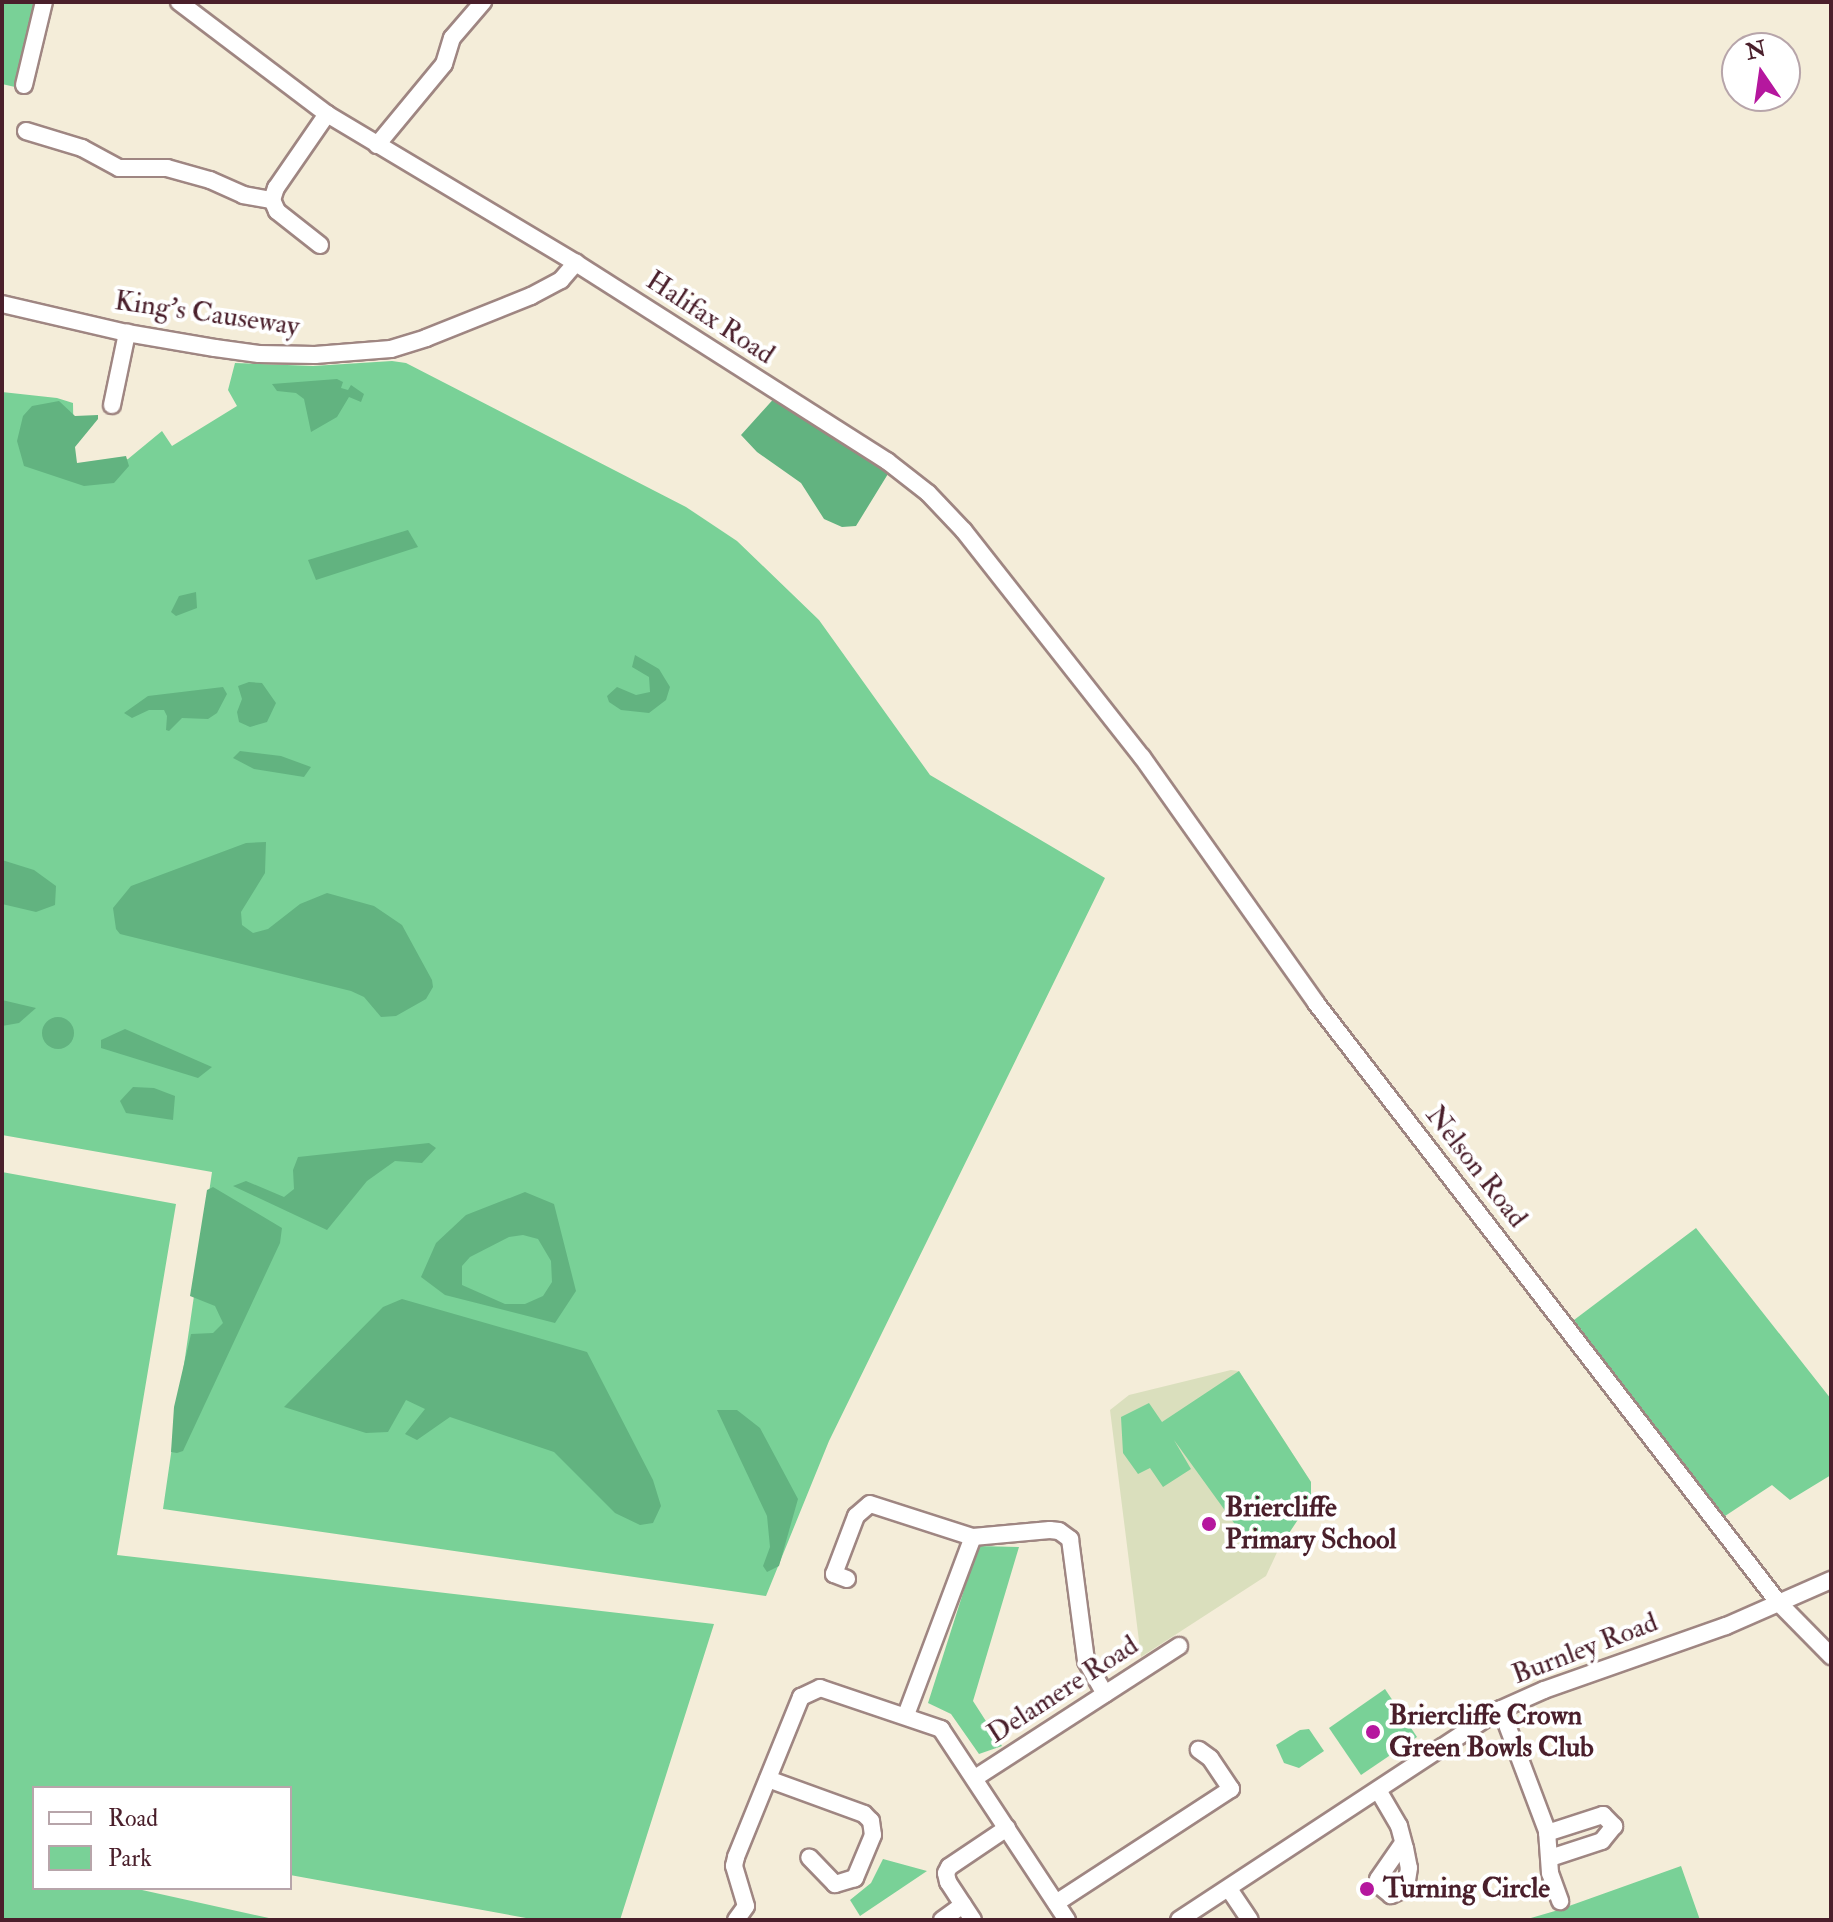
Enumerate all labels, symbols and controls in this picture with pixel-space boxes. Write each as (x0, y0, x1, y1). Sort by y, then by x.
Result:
north arrow (1721, 32, 1801, 112)
text: N (1743, 35, 1769, 66)
street label: Halifax Road (639, 264, 781, 372)
street label: King's Causeway (112, 284, 302, 344)
street label: Nelson Road (1418, 1099, 1534, 1235)
place label: Briercliffe Primary School (1225, 1491, 1396, 1557)
marker: Briercliffe Primary School (1200, 1515, 1218, 1533)
street label: Burnley Road (1507, 1606, 1663, 1692)
street label: Delamere Road (981, 1629, 1145, 1751)
place label: Briercliffe Crown Green Bowls Club (1389, 1699, 1594, 1765)
marker: Briercliffe Crown Green Bowls Club (1364, 1723, 1382, 1741)
legend (32, 1786, 292, 1890)
text: Road (108, 1803, 158, 1834)
text: Park (108, 1843, 152, 1874)
place label: Turning Circle (1383, 1872, 1550, 1906)
marker: Turning Circle (1358, 1880, 1376, 1898)

